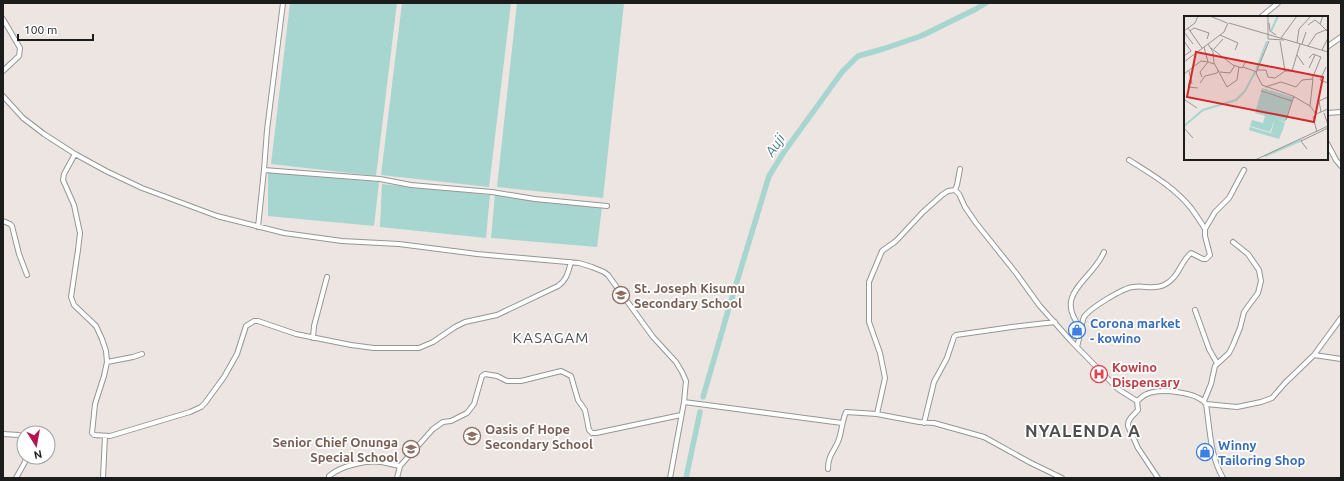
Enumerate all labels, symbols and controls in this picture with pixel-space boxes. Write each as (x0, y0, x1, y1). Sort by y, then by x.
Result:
scale bar (18, 16, 93, 42)
inset map (1184, 16, 1328, 160)
text: 100 m (24, 23, 57, 36)
water label: Auji (761, 130, 788, 160)
place label: St. Joseph Kisumu Secondary School (634, 281, 745, 310)
school or university icon: St. Joseph Kisumu Secondary School (611, 285, 631, 305)
place label: Corona market - kowino (1090, 316, 1181, 345)
shop icon: Corona market - kowino (1067, 320, 1087, 340)
district label: KASAGAM (513, 329, 589, 346)
place label: Kowino Dispensary (1112, 360, 1180, 389)
hospital icon: Kowino Dispensary (1089, 364, 1109, 384)
district label: NYALENDA A (1025, 421, 1141, 440)
place label: Oasis of Hope Secondary School (485, 422, 593, 451)
north arrow (16, 425, 56, 465)
school or university icon: Oasis of Hope Secondary School (462, 426, 482, 446)
place label: Senior Chief Onunga Special School (272, 435, 398, 464)
place label: Winny Tailoring Shop (1218, 438, 1305, 467)
school or university icon: Senior Chief Onunga Special School (401, 439, 421, 459)
shop icon: Winny Tailoring Shop (1195, 442, 1215, 462)
text: N (33, 448, 43, 461)

